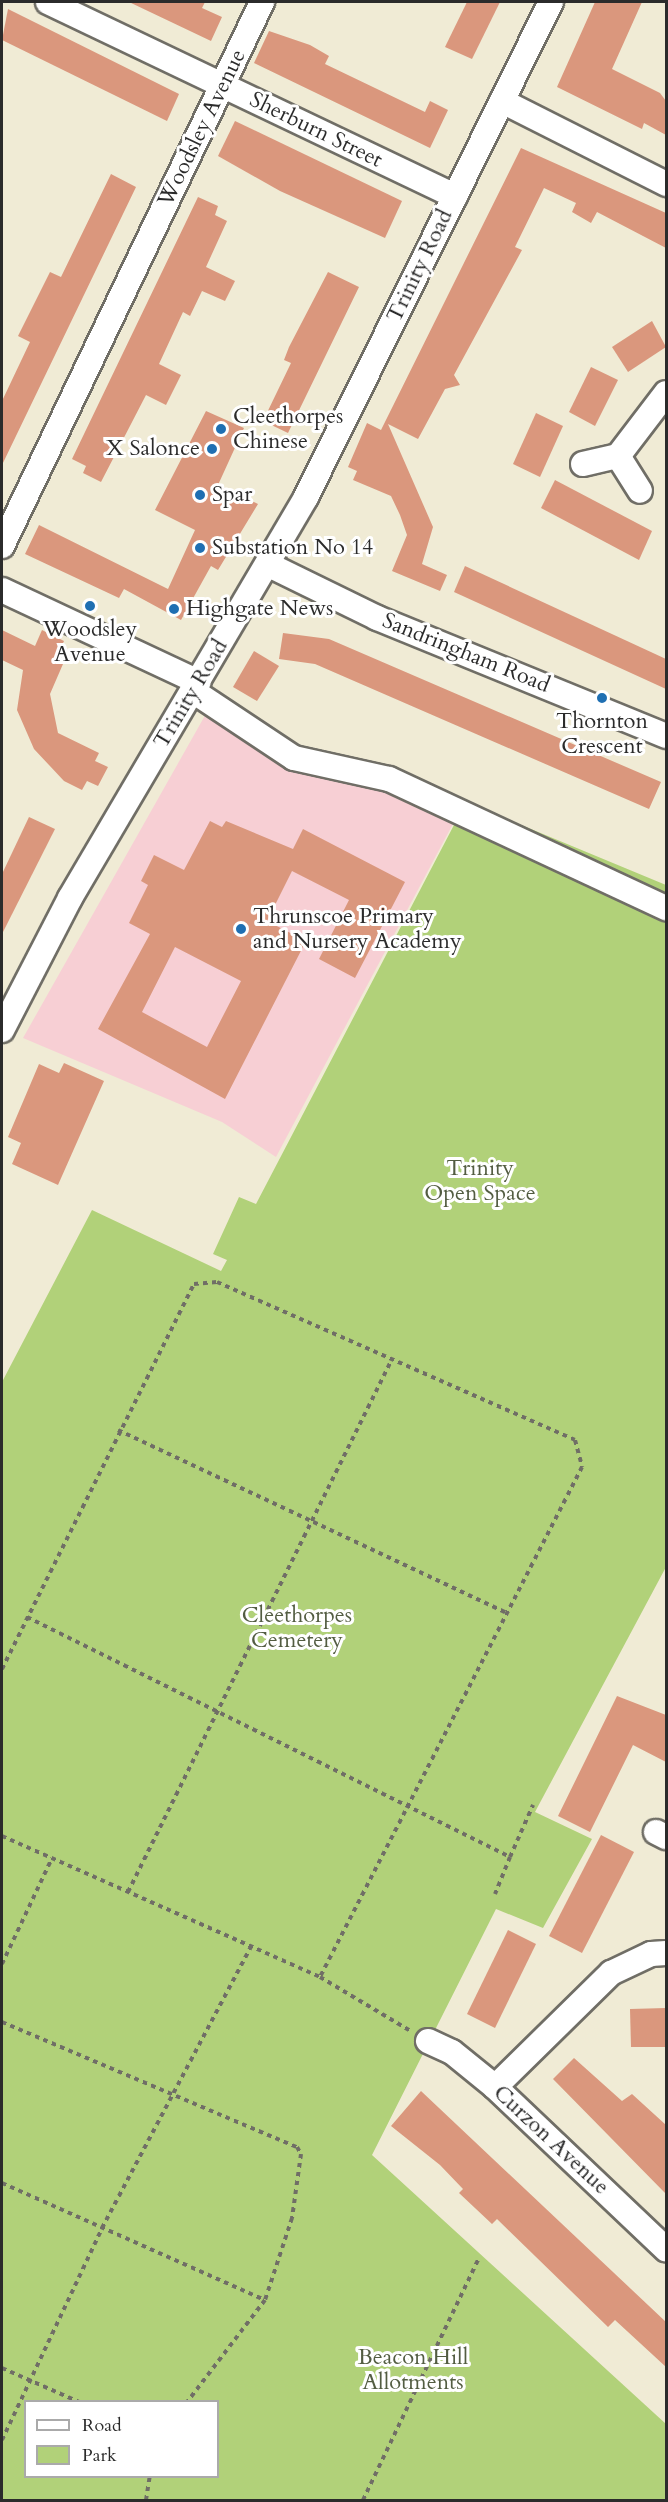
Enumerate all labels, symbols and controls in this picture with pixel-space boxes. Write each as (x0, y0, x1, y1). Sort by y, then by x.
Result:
street label: Woodsley Avenue (153, 45, 251, 211)
street label: Sherburn Street (245, 86, 387, 174)
street label: Trinity Road (381, 205, 459, 327)
place label: Cleethorpes Chinese (233, 403, 343, 454)
marker: Cleethorpes Chinese (214, 422, 228, 436)
place label: X Salonce (106, 436, 200, 462)
marker: X Salonce (205, 442, 219, 456)
place label: Spar (212, 482, 252, 508)
marker: Spar (193, 488, 207, 502)
place label: Substation No 14 (212, 535, 373, 561)
marker: Substation No 14 (193, 541, 207, 555)
place label: Highgate News (186, 596, 333, 622)
marker: Woodsley Avenue (83, 599, 97, 613)
marker: Highgate News (167, 602, 181, 616)
street label: Sandringham Road (378, 607, 554, 699)
place label: Woodsley Avenue (43, 616, 137, 668)
street label: Trinity Road (148, 635, 234, 753)
marker: Thornton Crescent (595, 691, 609, 705)
place label: Thornton Crescent (556, 708, 648, 760)
place label: Thrunscoe Primary and Nursery Academy (253, 903, 462, 954)
marker: Thrunscoe Primary and Nursery Academy (234, 922, 248, 936)
park label: Trinity Open Space (424, 1155, 536, 1206)
park label: Cleethorpes Cemetery (242, 1602, 352, 1654)
street label: Curzon Avenue (488, 2080, 614, 2200)
park label: Beacon Hill Allotments (358, 2344, 468, 2396)
legend (24, 2400, 219, 2478)
text: Road (82, 2413, 122, 2438)
text: Park (82, 2443, 117, 2468)

